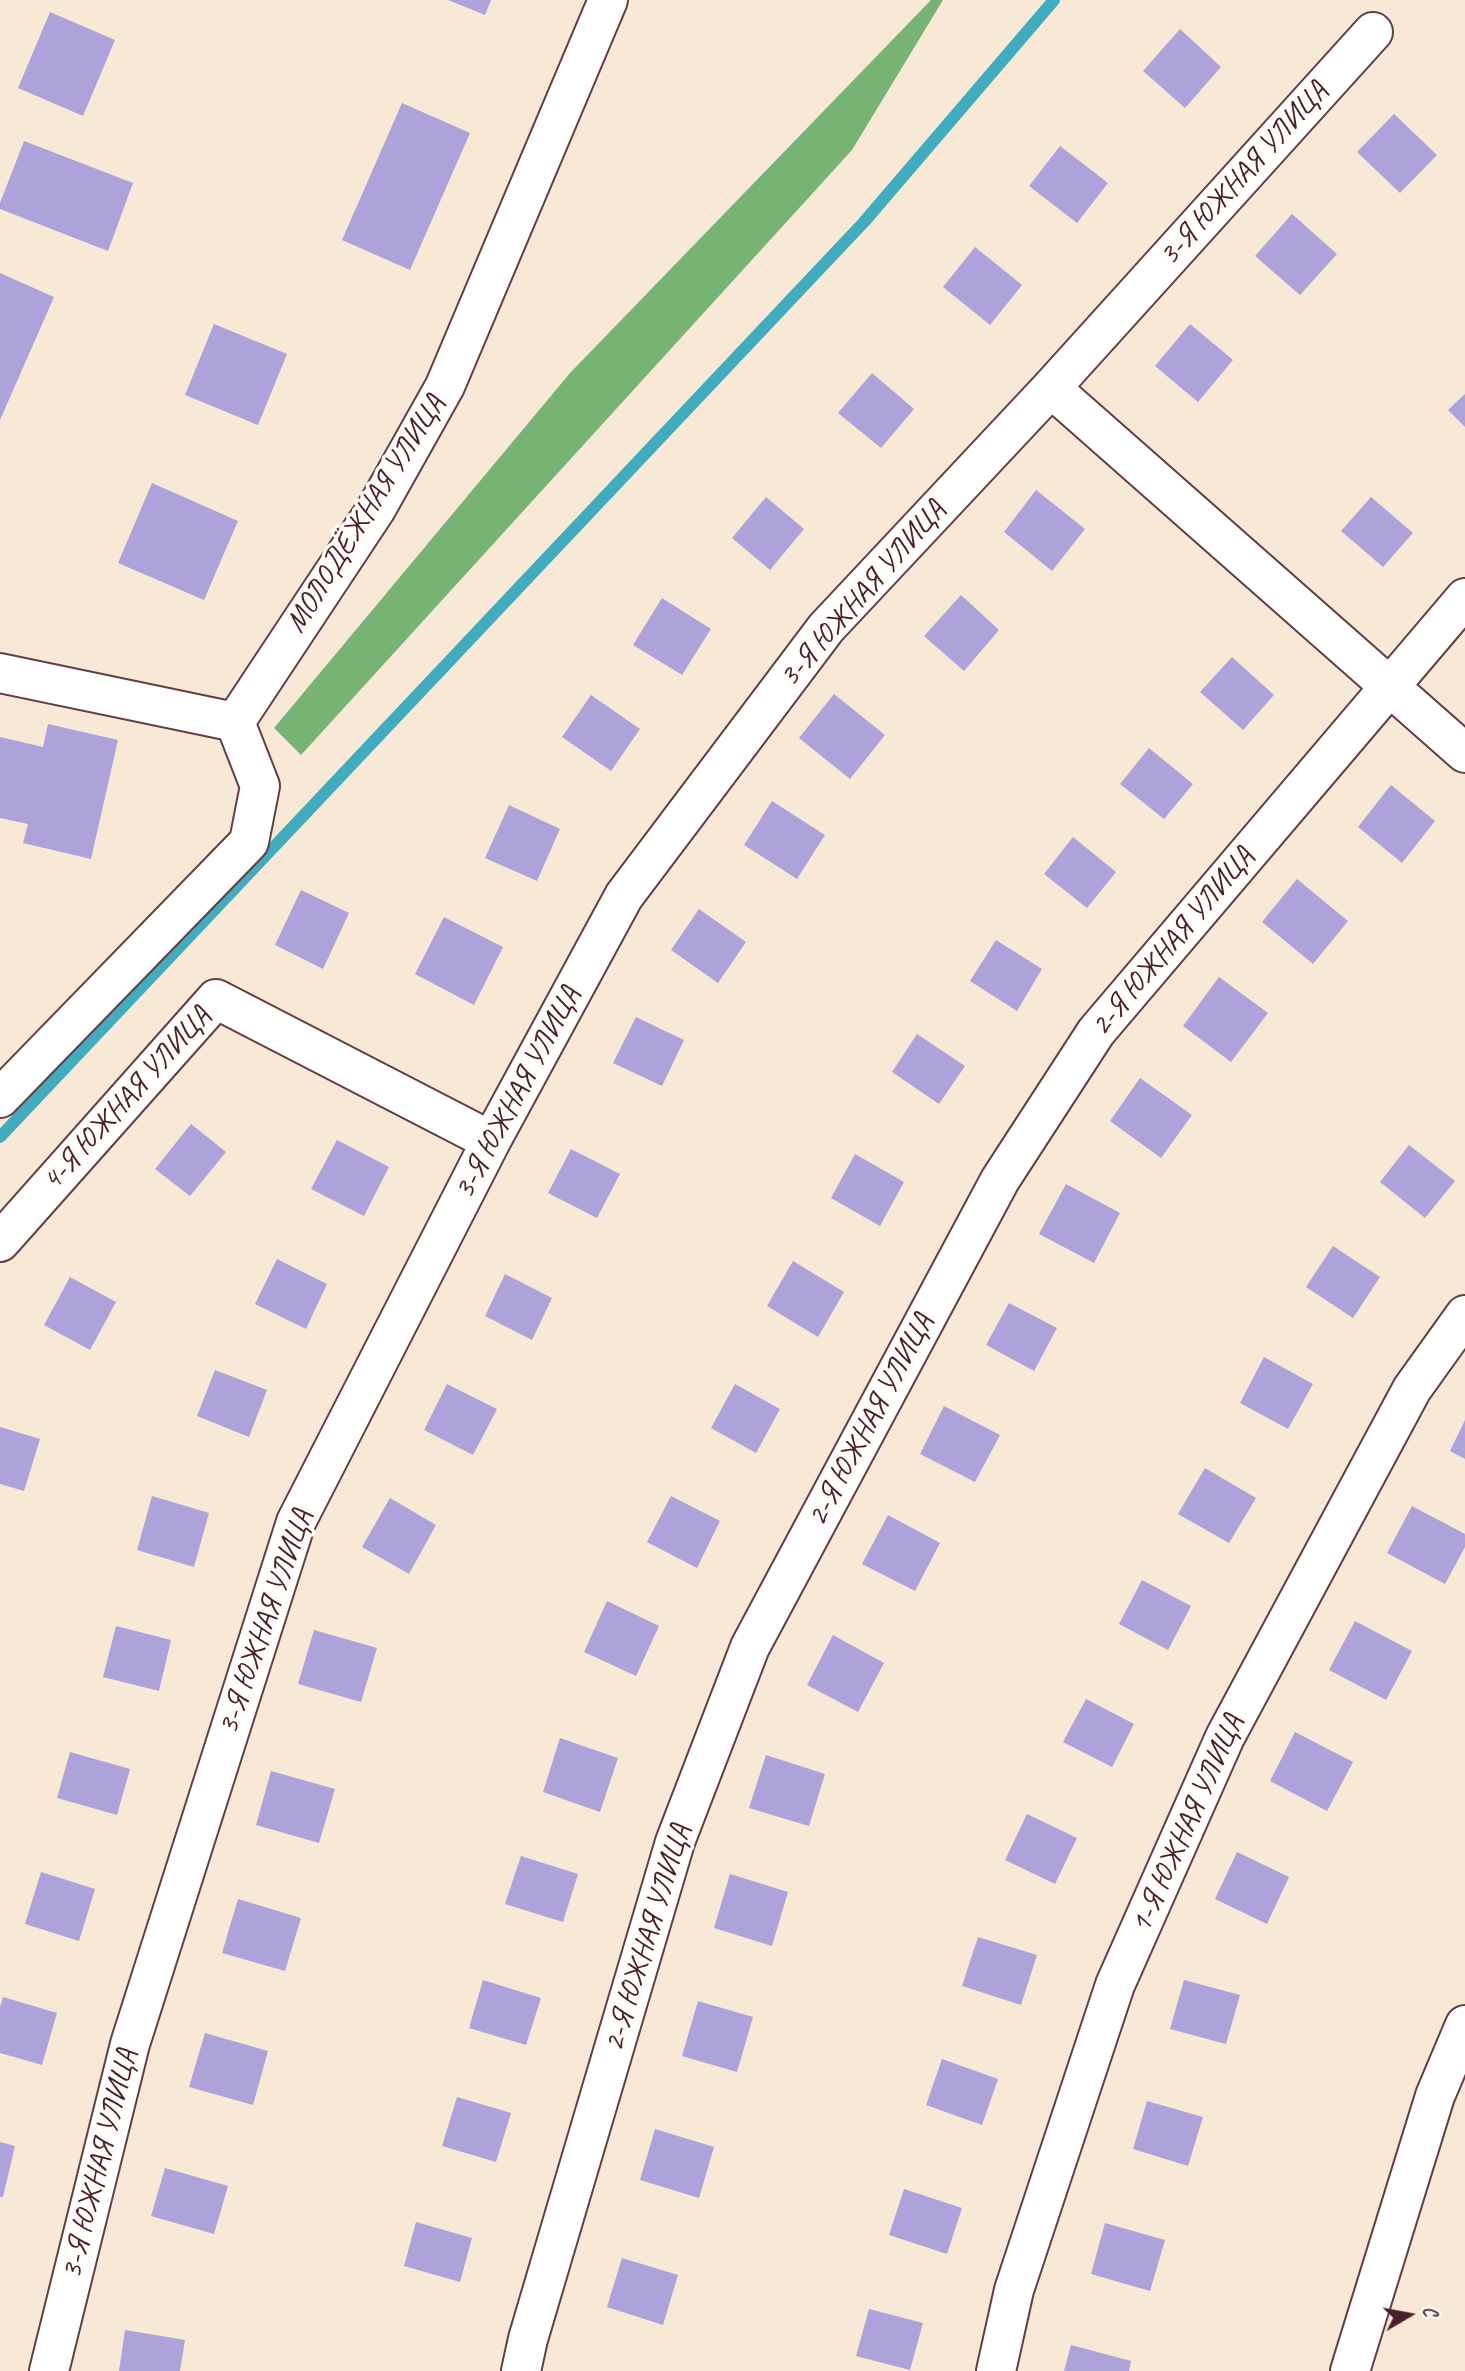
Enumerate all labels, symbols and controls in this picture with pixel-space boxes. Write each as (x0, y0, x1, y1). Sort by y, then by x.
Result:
street label: 3-Я ЮЖНАЯ УЛИЦА (1152, 75, 1336, 273)
street label: МОЛОДЁЖНАЯ УЛИЦА (278, 389, 454, 639)
street label: 3-Я ЮЖНАЯ УЛИЦА (772, 493, 954, 695)
street label: 2-Я ЮЖНАЯ УЛИЦА (1084, 840, 1262, 1044)
street label: 3-Я ЮЖНАЯ УЛИЦА (447, 981, 589, 1205)
street label: 4-Я ЮЖНАЯ УЛИЦА (35, 1000, 219, 1198)
street label: 2-Я ЮЖНАЯ УЛИЦА (800, 1308, 942, 1532)
street label: 3-Я ЮЖНАЯ УЛИЦА (211, 1505, 321, 1739)
street label: 1-Я ЮЖНАЯ УЛИЦА (1124, 1709, 1252, 1939)
street label: 2-Я ЮЖНАЯ УЛИЦА (596, 1820, 700, 2056)
street label: 3-Я ЮЖНАЯ УЛИЦА (54, 2046, 146, 2282)
north arrow (1374, 2280, 1444, 2350)
text: С (1417, 2305, 1442, 2318)

